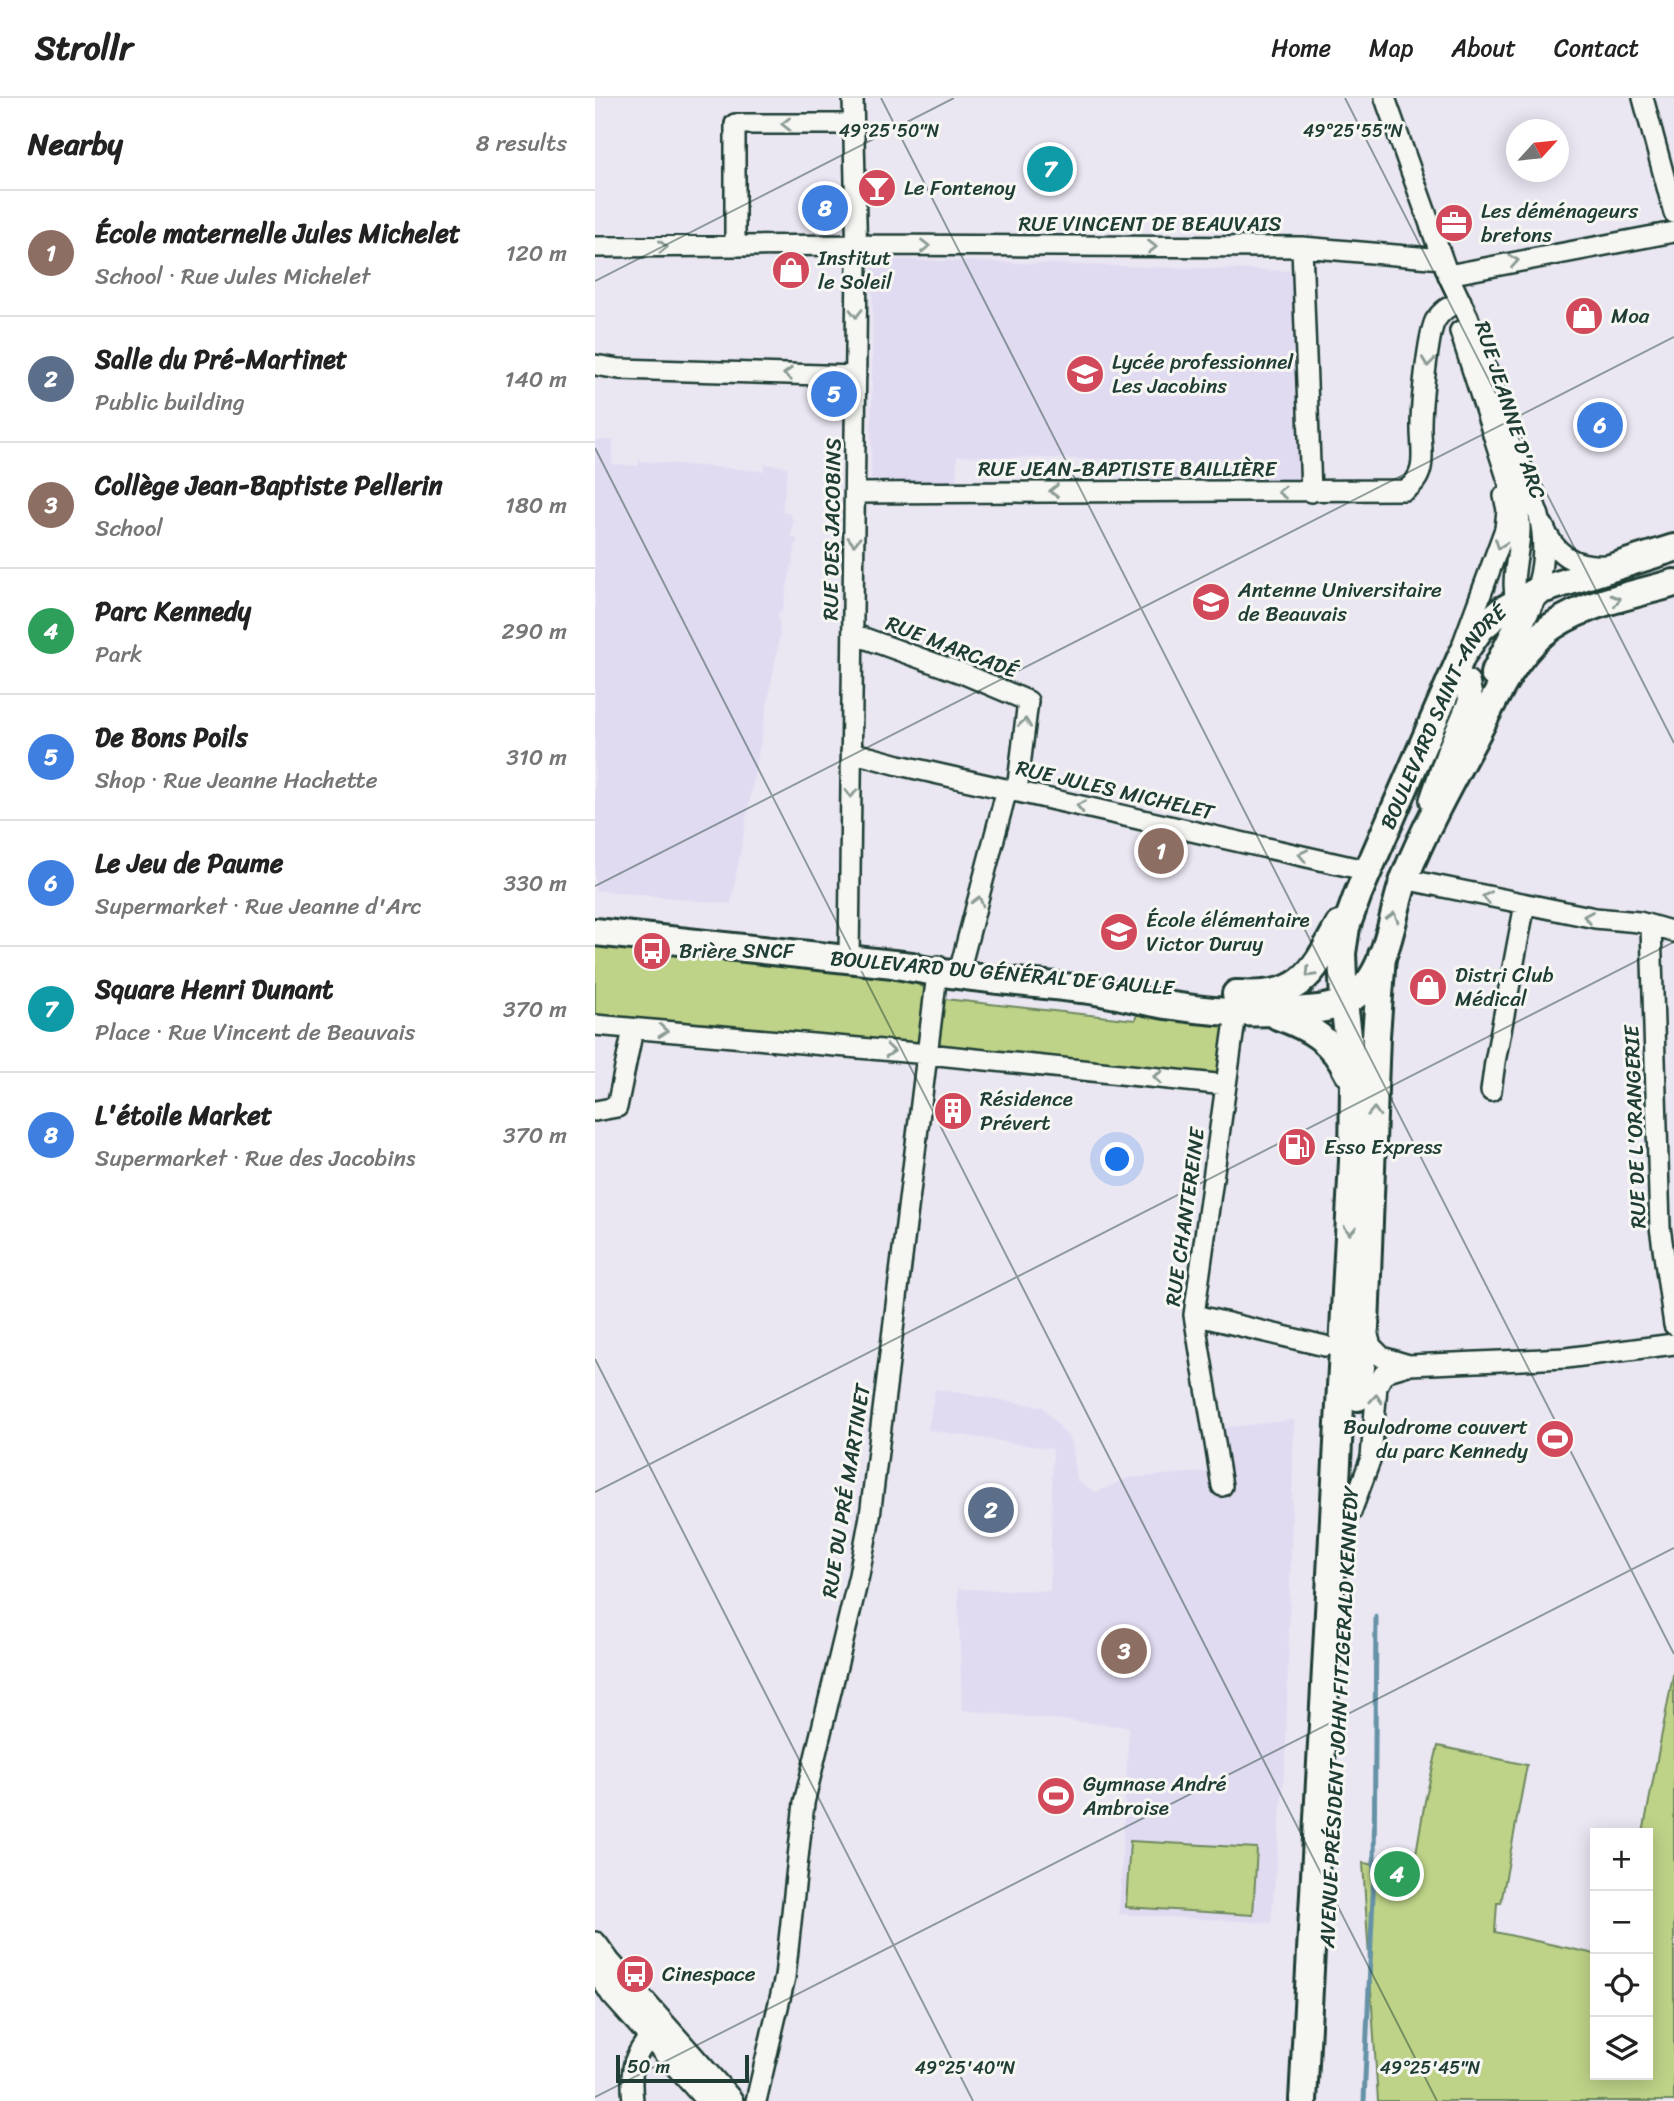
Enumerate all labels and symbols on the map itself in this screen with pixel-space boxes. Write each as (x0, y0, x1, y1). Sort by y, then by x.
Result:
text: 49°25'50"N (839, 115, 940, 147)
text: 49°25'55"N (1303, 115, 1404, 147)
one-way arrow (780, 116, 791, 132)
north arrow (1506, 119, 1569, 182)
pin: 7 (1027, 143, 1073, 195)
bar icon: Le Fontenoy (856, 167, 898, 209)
place label: Le Fontenoy (904, 169, 1016, 207)
pin: 8 (802, 182, 848, 234)
place label: Les déménageurs bretons (1481, 192, 1639, 254)
office icon: Les déménageurs bretons (1433, 202, 1475, 244)
street label: RUE VINCENT DE BEAUVAIS (1019, 205, 1281, 243)
one-way arrow (920, 238, 931, 253)
one-way arrow (658, 239, 669, 254)
place label: Institut le Soleil (817, 239, 893, 301)
one-way arrow (1148, 239, 1158, 255)
shop icon: Institut le Soleil (770, 249, 812, 291)
one-way arrow (1508, 254, 1520, 269)
shop icon: Moa (1563, 295, 1605, 337)
place label: Moa (1611, 297, 1650, 335)
one-way arrow (848, 309, 864, 319)
street label: RUE JEANNE D'ARC (1463, 316, 1557, 504)
place label: Lycée professionnel Les Jacobins (1112, 343, 1294, 405)
school or university icon: Lycée professionnel Les Jacobins (1064, 353, 1106, 395)
one-way arrow (1420, 357, 1435, 368)
one-way arrow (782, 367, 793, 382)
pin: 5 (811, 368, 857, 420)
pin: 6 (1577, 399, 1623, 451)
street label: RUE DES JACOBINS (811, 437, 853, 621)
street label: RUE JEAN-BAPTISTE BAILLIÈRE (978, 450, 1277, 488)
one-way arrow (1049, 483, 1059, 499)
one-way arrow (1276, 484, 1287, 500)
one-way arrow (847, 536, 862, 547)
one-way arrow (1494, 538, 1508, 550)
place label: Antenne Universitaire de Beauvais (1237, 571, 1442, 633)
school or university icon: Antenne Universitaire de Beauvais (1190, 581, 1232, 623)
street label: BOULEVARD SAINT-ANDRÉ (1369, 594, 1517, 836)
one-way arrow (1609, 594, 1621, 609)
street label: RUE MARCADÉ (880, 604, 1025, 690)
one-way arrow (1018, 718, 1033, 729)
street label: RUE JULES MICHELET (1012, 749, 1219, 832)
one-way arrow (843, 788, 859, 799)
one-way arrow (1075, 799, 1087, 814)
pin: 1 (1138, 825, 1184, 877)
one-way arrow (1297, 848, 1309, 863)
one-way arrow (1481, 890, 1493, 905)
one-way arrow (970, 895, 984, 907)
place label: École élémentaire Victor Duruy (1146, 901, 1310, 963)
one-way arrow (1582, 910, 1594, 925)
school or university icon: École élémentaire Victor Duruy (1098, 911, 1140, 953)
one-way arrow (1385, 911, 1400, 923)
bus stop icon: Brière SNCF (631, 930, 673, 972)
place label: Brière SNCF (679, 932, 796, 970)
street label: BOULEVARD DU GÉNÉRAL DE GAULLE (829, 939, 1177, 1007)
place label: Distri Club Médical (1455, 956, 1554, 1018)
one-way arrow (1306, 965, 1318, 978)
shop icon: Distri Club Médical (1407, 966, 1449, 1008)
one-way arrow (658, 1023, 669, 1038)
street label: RUE DE L'ORANGERIE (1612, 1023, 1658, 1229)
one-way arrow (884, 1043, 895, 1058)
one-way arrow (1152, 1070, 1164, 1085)
place label: Résidence Prévert (980, 1080, 1073, 1142)
building icon: Résidence Prévert (932, 1090, 974, 1132)
one-way arrow (1366, 1106, 1381, 1117)
street label: RUE CHANTEREINE (1154, 1124, 1216, 1309)
fuel station icon: Esso Express (1276, 1126, 1318, 1168)
place label: Esso Express (1324, 1128, 1443, 1166)
your location (1100, 1142, 1134, 1176)
one-way arrow (1343, 1224, 1358, 1235)
street label: RUE DU PRÉ MARTINET (810, 1380, 882, 1601)
one-way arrow (1368, 1393, 1383, 1404)
place label: Boulodrome couvert du parc Kennedy (1343, 1408, 1528, 1470)
sports icon: Boulodrome couvert du parc Kennedy (1534, 1418, 1576, 1460)
pin: 2 (968, 1484, 1014, 1536)
street label: AVENUE PRÉSIDENT JOHN FITZGERALD KENNEDY (1308, 1484, 1370, 1950)
pin: 3 (1101, 1625, 1147, 1677)
place label: Gymnase André Ambroise (1082, 1765, 1227, 1827)
sports icon: Gymnase André Ambroise (1035, 1775, 1077, 1817)
pin: 4 (1374, 1848, 1420, 1900)
bus stop icon: Cinespace (614, 1953, 656, 1995)
place label: Cinespace (662, 1955, 756, 1993)
scale bar (616, 2052, 749, 2084)
text: 49°25'40"N (915, 2052, 1016, 2084)
text: 49°25'45"N (1380, 2052, 1481, 2084)

